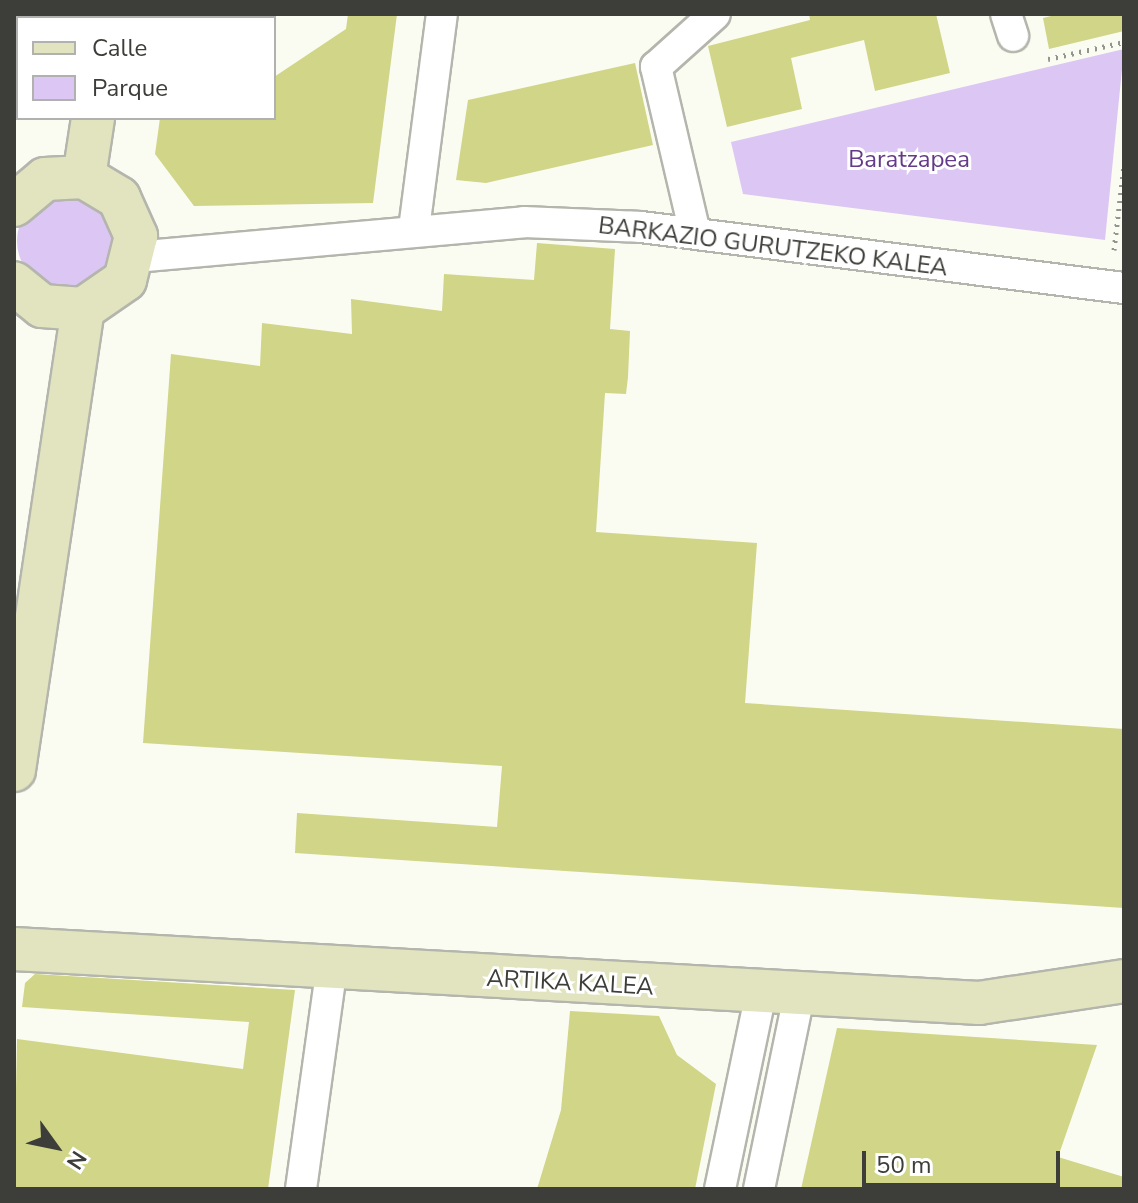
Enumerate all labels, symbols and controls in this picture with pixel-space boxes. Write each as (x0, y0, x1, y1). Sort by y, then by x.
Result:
legend (16, 16, 276, 120)
text: Calle (92, 32, 147, 64)
text: Parque (92, 72, 168, 104)
park label: Baratzapea (848, 146, 970, 174)
street label: BARKAZIO GURUTZEKO KALEA (597, 211, 949, 283)
street label: ARTIKA KALEA (486, 964, 654, 1002)
north arrow (16, 1107, 96, 1187)
scale bar (866, 1135, 1064, 1185)
text: N (59, 1145, 93, 1175)
text: 50 m (876, 1149, 932, 1181)

